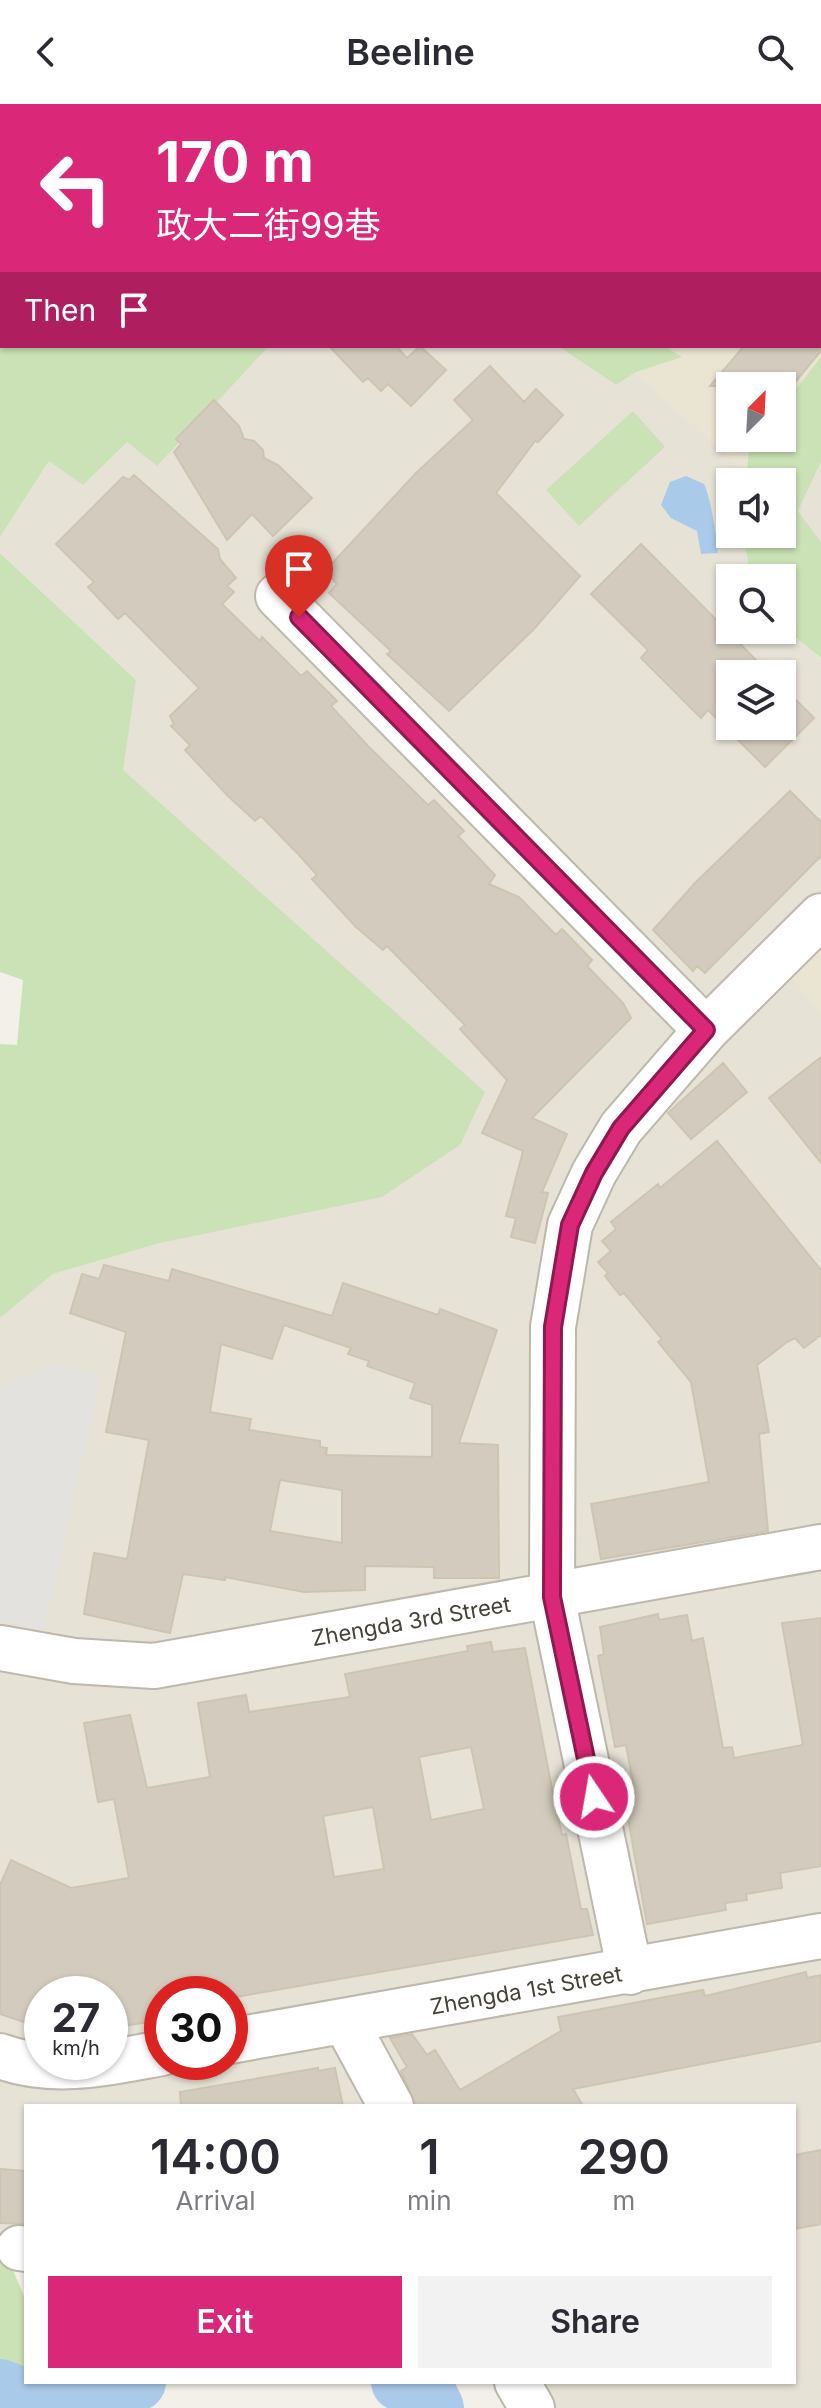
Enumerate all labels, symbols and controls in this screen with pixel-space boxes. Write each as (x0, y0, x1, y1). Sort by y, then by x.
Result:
icon: back (24, 30, 68, 74)
text: Beeline (346, 30, 475, 74)
icon: search (753, 30, 797, 74)
text: 170 m (156, 128, 314, 196)
icon: left (24, 136, 128, 240)
text: 政大二街99巷 (156, 203, 381, 247)
icon: arrive (112, 288, 156, 332)
text: Then (24, 292, 96, 328)
north arrow (716, 372, 796, 452)
map controls (716, 372, 796, 740)
button: sound (716, 468, 796, 548)
pin (265, 535, 333, 617)
icon: arrive (277, 547, 321, 591)
button: search (716, 564, 796, 644)
button: layers (716, 660, 796, 740)
street label: Zhengda 3rd Street (310, 1591, 512, 1651)
position arrow (552, 1755, 636, 1839)
street label: Zhengda 1st Street (428, 1960, 624, 2020)
speed limit sign: 30 (144, 1976, 248, 2080)
text: 27 (52, 1993, 100, 2042)
text: km/h (52, 2036, 100, 2060)
text: 14:00 (150, 2127, 281, 2186)
text: 1 (419, 2127, 439, 2186)
text: 290 (578, 2127, 670, 2186)
text: Arrival (176, 2185, 256, 2216)
text: min (407, 2185, 452, 2216)
text: m (612, 2185, 635, 2216)
button: Exit (48, 2276, 402, 2368)
button: Share (418, 2276, 772, 2368)

